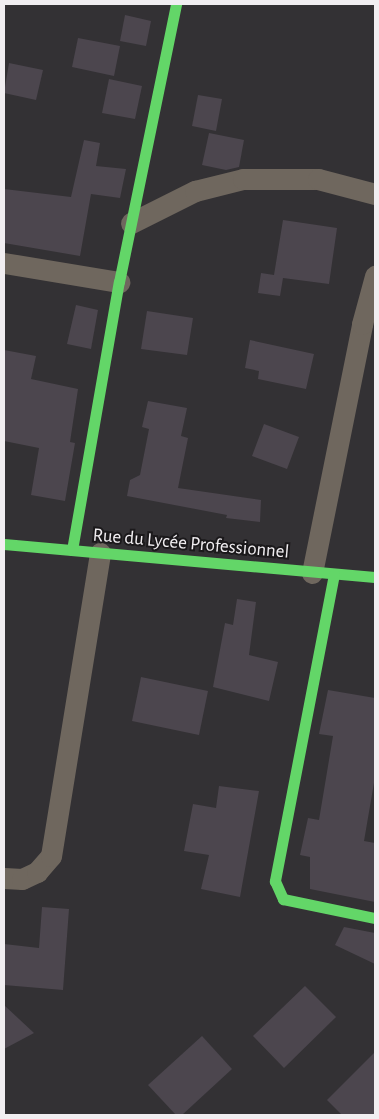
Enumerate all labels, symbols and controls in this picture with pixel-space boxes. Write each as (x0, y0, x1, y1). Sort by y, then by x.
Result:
street label: Rue du Lycée Professionnel (92, 524, 290, 564)

